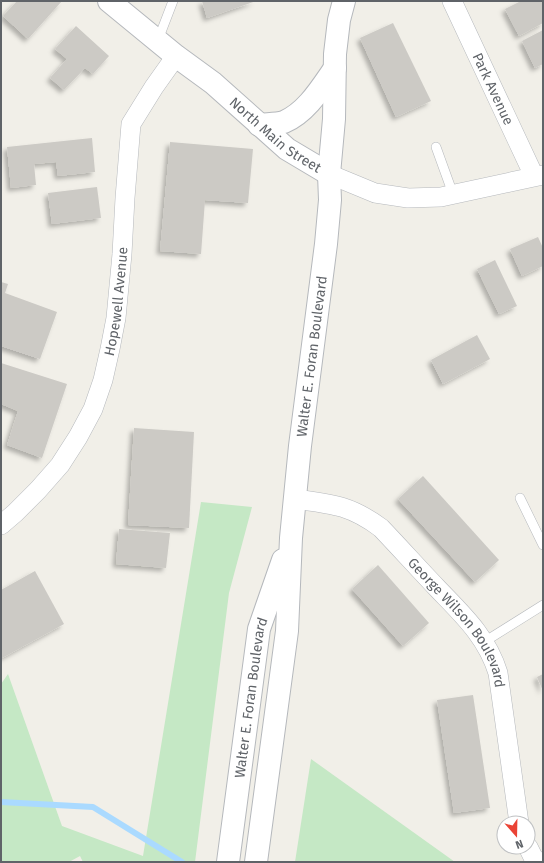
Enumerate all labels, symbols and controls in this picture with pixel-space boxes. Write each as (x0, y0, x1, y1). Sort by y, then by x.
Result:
street label: Park Avenue (469, 50, 517, 128)
street label: North Main Street (226, 93, 325, 177)
street label: Hopewell Avenue (100, 246, 131, 357)
street label: Walter E. Foran Boulevard (293, 275, 330, 438)
street label: George Wilson Boulevard (404, 554, 508, 688)
street label: Walter E. Foran Boulevard (231, 615, 271, 779)
north arrow (496, 815, 536, 855)
text: N (514, 837, 525, 851)

